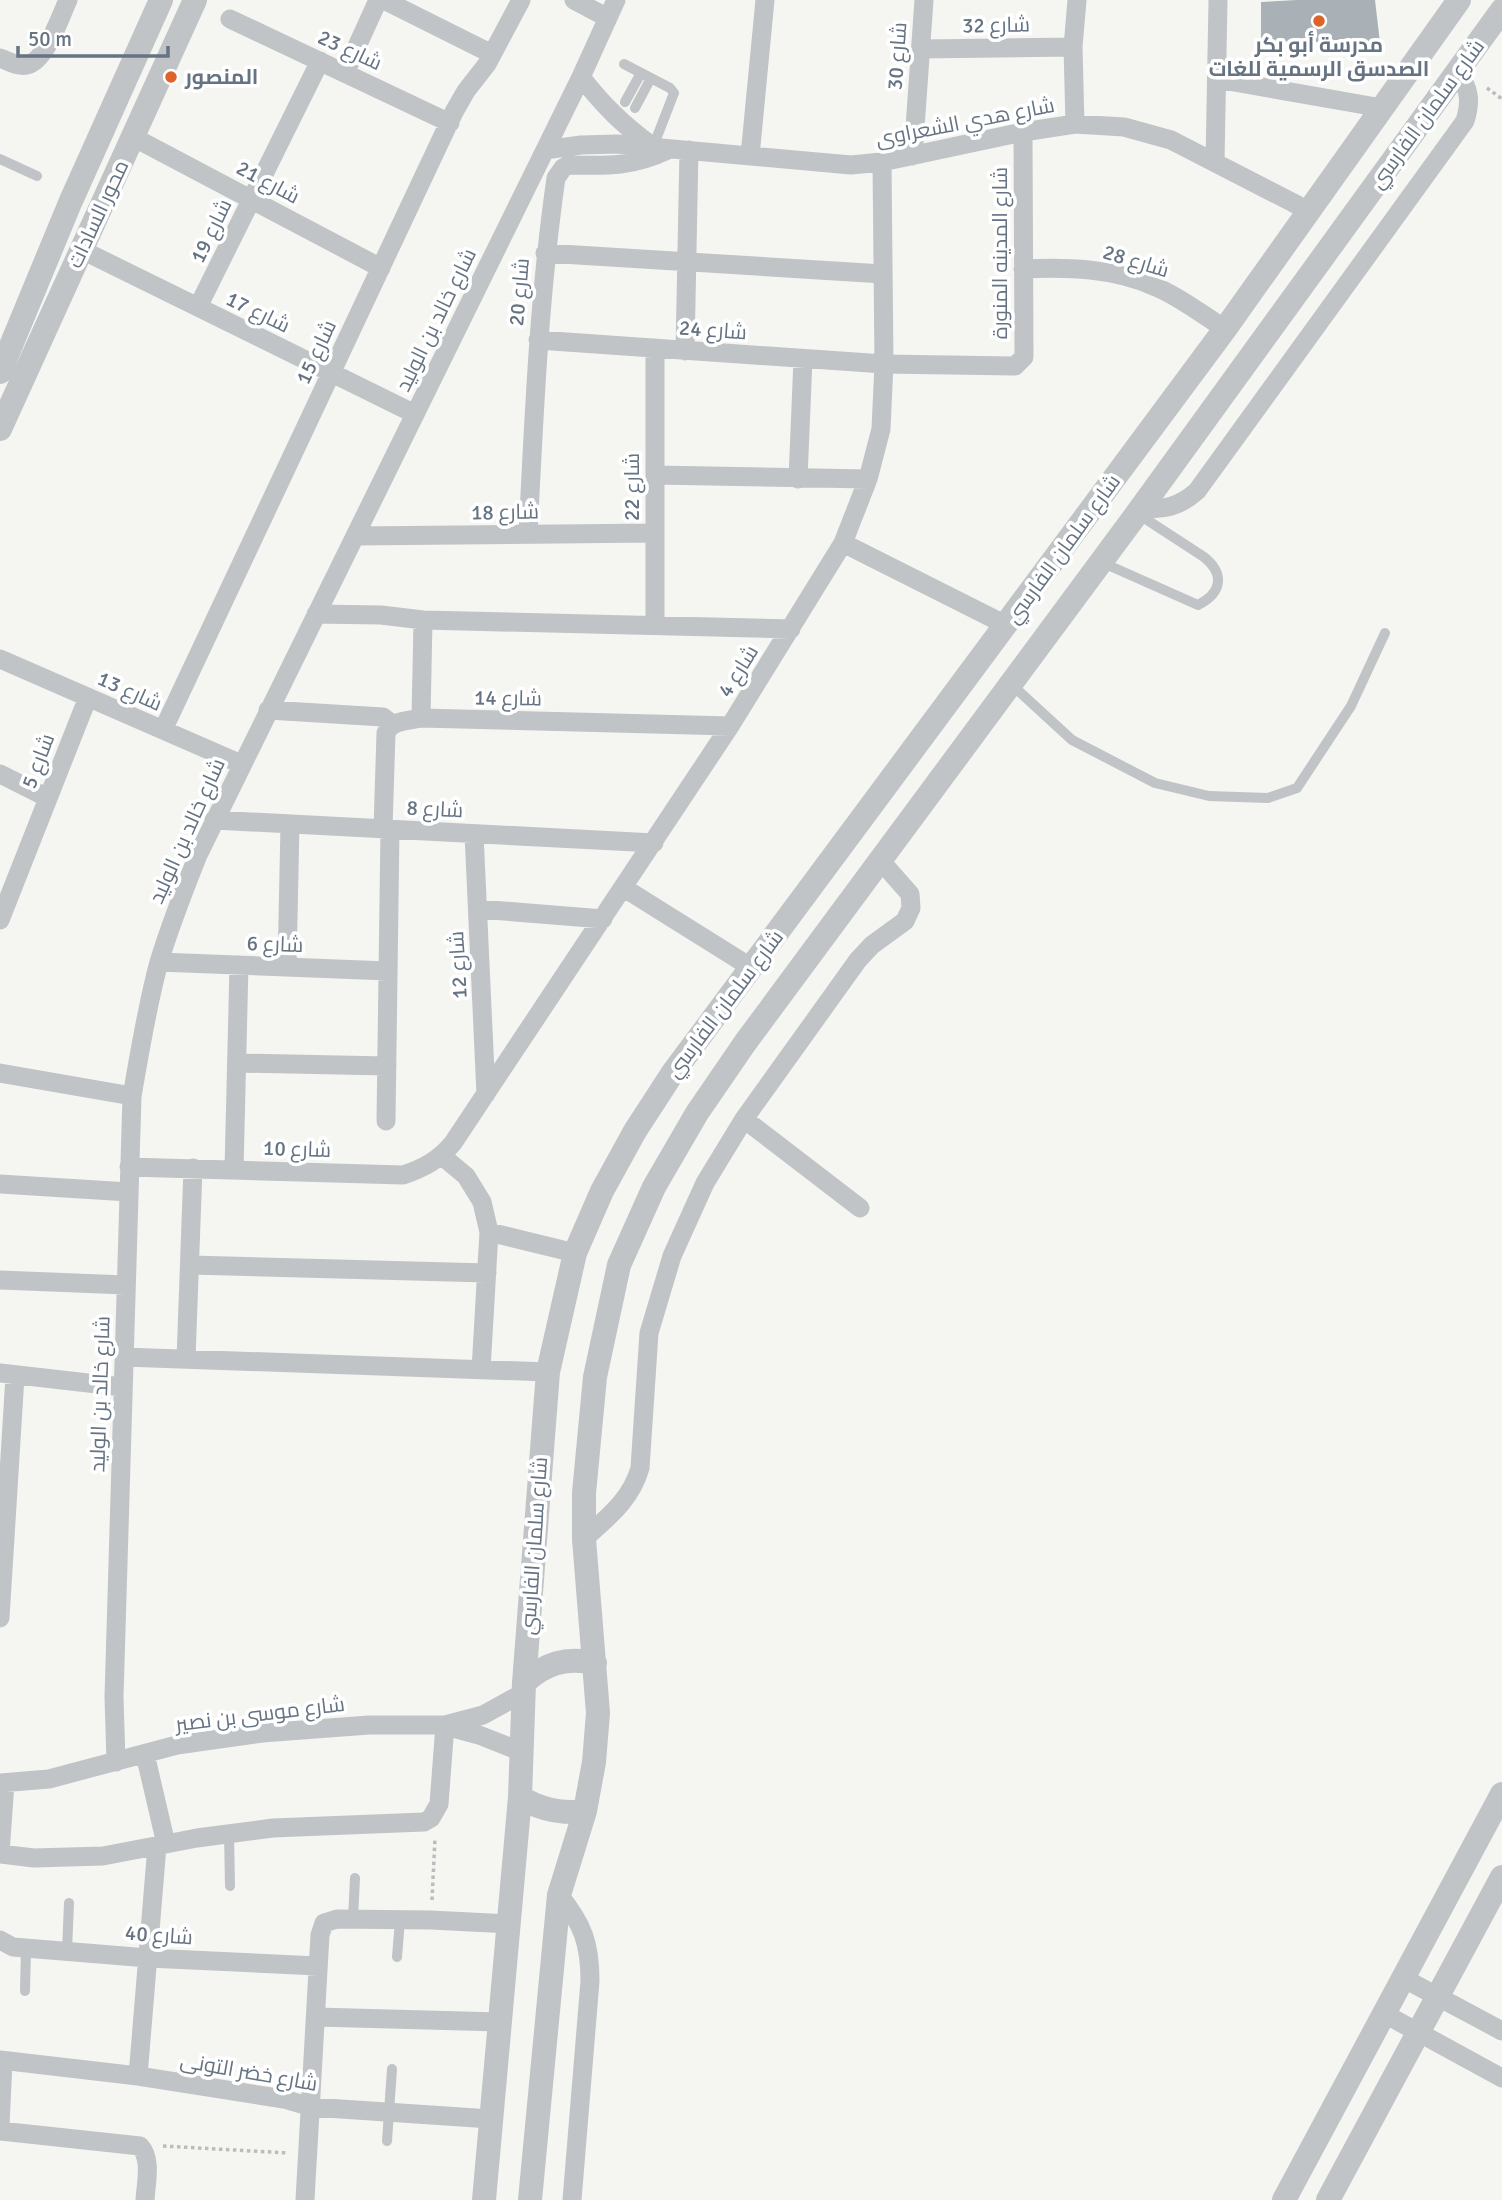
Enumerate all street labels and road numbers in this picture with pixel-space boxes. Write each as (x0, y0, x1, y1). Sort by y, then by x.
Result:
street label: شارع 32 (962, 11, 1030, 40)
street label: شارع 30 (882, 21, 913, 91)
street label: شارع 23 (313, 24, 386, 77)
street label: شارع سلمان الفارسي (1364, 34, 1492, 195)
street label: شارع هدي الشعراوى (873, 92, 1057, 155)
street label: شارع 21 (231, 155, 304, 210)
street label: محور السادات (62, 156, 134, 272)
street label: شارع المدينه المنورة (987, 167, 1014, 339)
street label: شارع 19 (184, 195, 238, 268)
street label: شارع 28 (1099, 239, 1172, 284)
street label: شارع خالد بن الوليد (390, 244, 483, 396)
street label: شارع 20 (503, 257, 536, 327)
street label: شارع 17 (221, 285, 294, 339)
street label: شارع 24 (678, 315, 748, 346)
street label: شارع 15 (290, 316, 343, 389)
street label: شارع 22 (619, 453, 646, 521)
street label: شارع سلمان الفارسي (1000, 469, 1128, 630)
street label: شارع 18 (471, 498, 539, 527)
street label: شارع 4 (712, 640, 765, 702)
street label: شارع 13 (93, 665, 166, 718)
street label: شارع 14 (474, 684, 542, 713)
street label: شارع 5 (16, 730, 61, 792)
street label: شارع خالد بن الوليد (143, 754, 232, 908)
street label: شارع 8 (406, 795, 464, 824)
street label: شارع سلمان الفارسي (661, 925, 791, 1084)
street label: شارع 6 (246, 930, 304, 959)
street label: شارع 12 (443, 930, 474, 1000)
street label: شارع 10 (263, 1135, 331, 1164)
street label: شارع خالد بن الوليد (84, 1315, 117, 1473)
street label: شارع سلمان الفارسي (515, 1456, 555, 1636)
street label: شارع موسى بن نصير (173, 1691, 346, 1738)
street label: شارع 40 (124, 1920, 194, 1951)
street label: شارع خضر التونى (178, 2047, 320, 2098)

